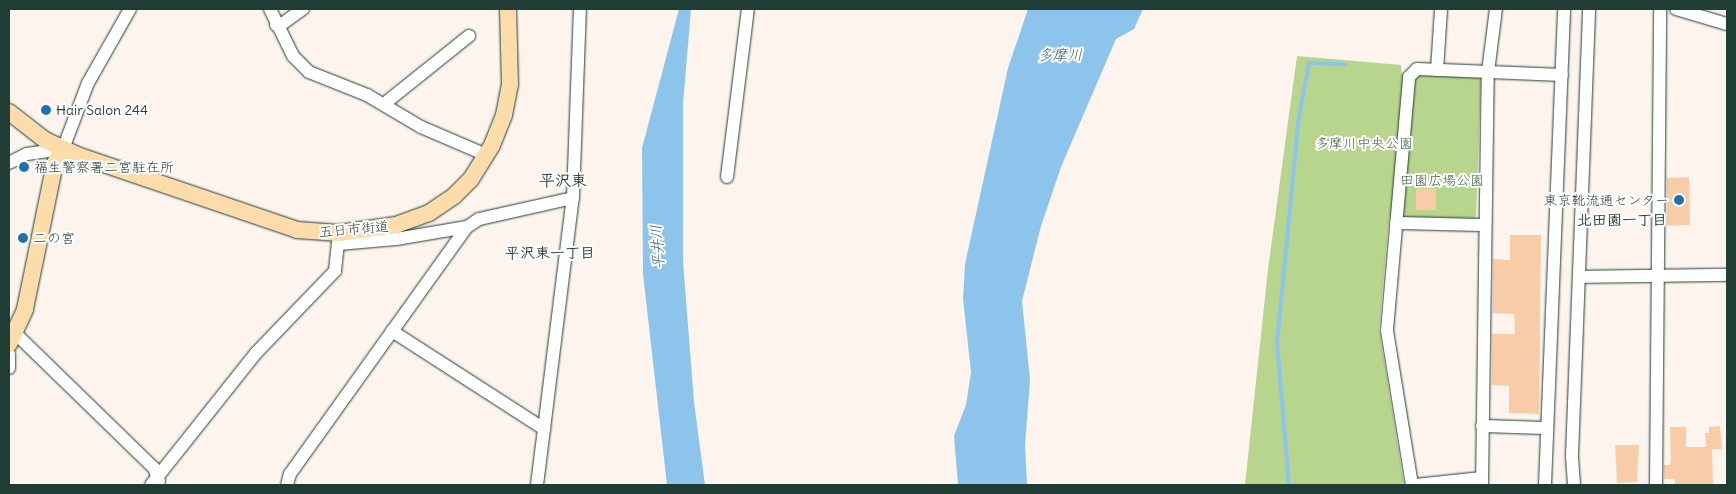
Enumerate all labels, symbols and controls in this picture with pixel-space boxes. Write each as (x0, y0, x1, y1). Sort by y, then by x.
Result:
water label: 多摩川 (1038, 46, 1082, 64)
place label: Hair Salon 244 (56, 102, 148, 118)
marker: Hair Salon 244 (40, 104, 52, 116)
park label: 多摩川中央公園 (1315, 135, 1413, 151)
place label: 福生警察署二宮駐在所 (34, 159, 174, 175)
marker: 福生警察署二宮駐在所 (18, 161, 30, 173)
district label: 平沢東 (539, 170, 587, 190)
park label: 田園広場公園 (1400, 172, 1484, 188)
place label: 東京靴流通センター (1543, 192, 1669, 208)
marker: 東京靴流通センター (1673, 194, 1685, 206)
district label: 北田園一丁目 (1577, 211, 1667, 229)
street label: 五日市街道 (318, 218, 390, 240)
water label: 平井川 (646, 224, 668, 270)
place label: 二の宮 (33, 230, 75, 246)
marker: 二の宮 (17, 232, 29, 244)
district label: 平沢東一丁目 (505, 244, 595, 262)

